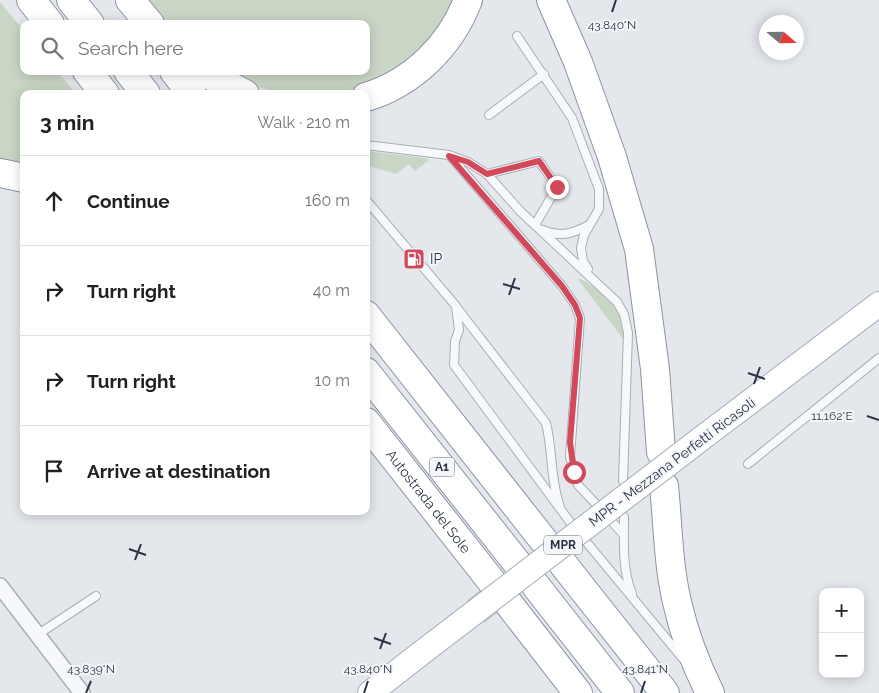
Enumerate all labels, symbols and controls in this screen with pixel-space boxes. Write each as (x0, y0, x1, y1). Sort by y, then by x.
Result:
north arrow (759, 15, 804, 60)
text: 43.840°N (588, 18, 636, 32)
search box (20, 20, 370, 75)
icon: search (38, 34, 66, 62)
text: Search here (78, 37, 184, 59)
text: 3 min (40, 110, 94, 135)
text: Walk · 210 m (258, 113, 350, 132)
route end (546, 176, 569, 199)
icon: ahead (40, 187, 68, 215)
text: Continue (87, 190, 170, 212)
text: 160 m (305, 191, 350, 210)
fuel station icon: IP (402, 247, 426, 271)
place label: IP (430, 251, 442, 267)
icon: right (40, 277, 68, 305)
text: Turn right (87, 280, 176, 302)
text: 40 m (313, 281, 350, 300)
icon: right (40, 367, 68, 395)
text: Turn right (87, 370, 176, 392)
text: 10 m (315, 371, 350, 390)
street label: MPR - Mezzana Perfetti Ricasoli (586, 394, 758, 530)
text: 11.162°E (811, 409, 853, 423)
street label: Autostrada del Sole (383, 446, 474, 556)
icon: arrive (40, 457, 68, 485)
road number: A1 (430, 458, 454, 477)
text: Arrive at destination (87, 460, 271, 482)
route start (563, 461, 586, 484)
road number: MPR (544, 536, 582, 554)
map controls (819, 588, 864, 678)
button: + (819, 588, 864, 633)
button: − (819, 633, 864, 678)
text: 43.839°N (67, 662, 115, 676)
text: 43.840°N (344, 662, 392, 676)
text: 43.841°N (622, 662, 668, 676)

